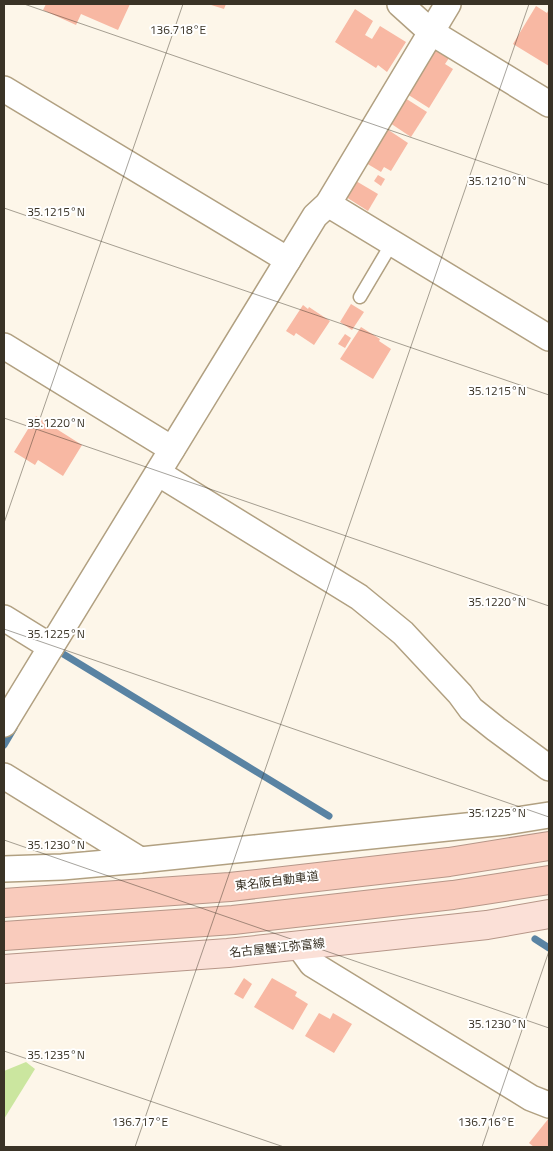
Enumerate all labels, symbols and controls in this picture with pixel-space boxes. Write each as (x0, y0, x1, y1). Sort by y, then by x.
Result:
text: 136.718°E (150, 20, 206, 39)
text: 35.1210°N (468, 171, 526, 190)
text: 35.1215°N (27, 202, 85, 221)
text: 35.1215°N (468, 381, 526, 400)
text: 35.1220°N (27, 413, 85, 432)
text: 35.1220°N (468, 592, 526, 611)
text: 35.1225°N (27, 624, 85, 643)
text: 35.1225°N (468, 803, 526, 822)
text: 35.1230°N (27, 835, 85, 854)
street label: 東名阪自動車道 (234, 866, 320, 895)
street label: 名古屋蟹江弥富線 (228, 933, 326, 962)
text: 35.1230°N (468, 1014, 526, 1033)
text: 35.1235°N (27, 1045, 85, 1064)
text: 136.717°E (112, 1112, 168, 1131)
text: 136.716°E (458, 1112, 514, 1131)

